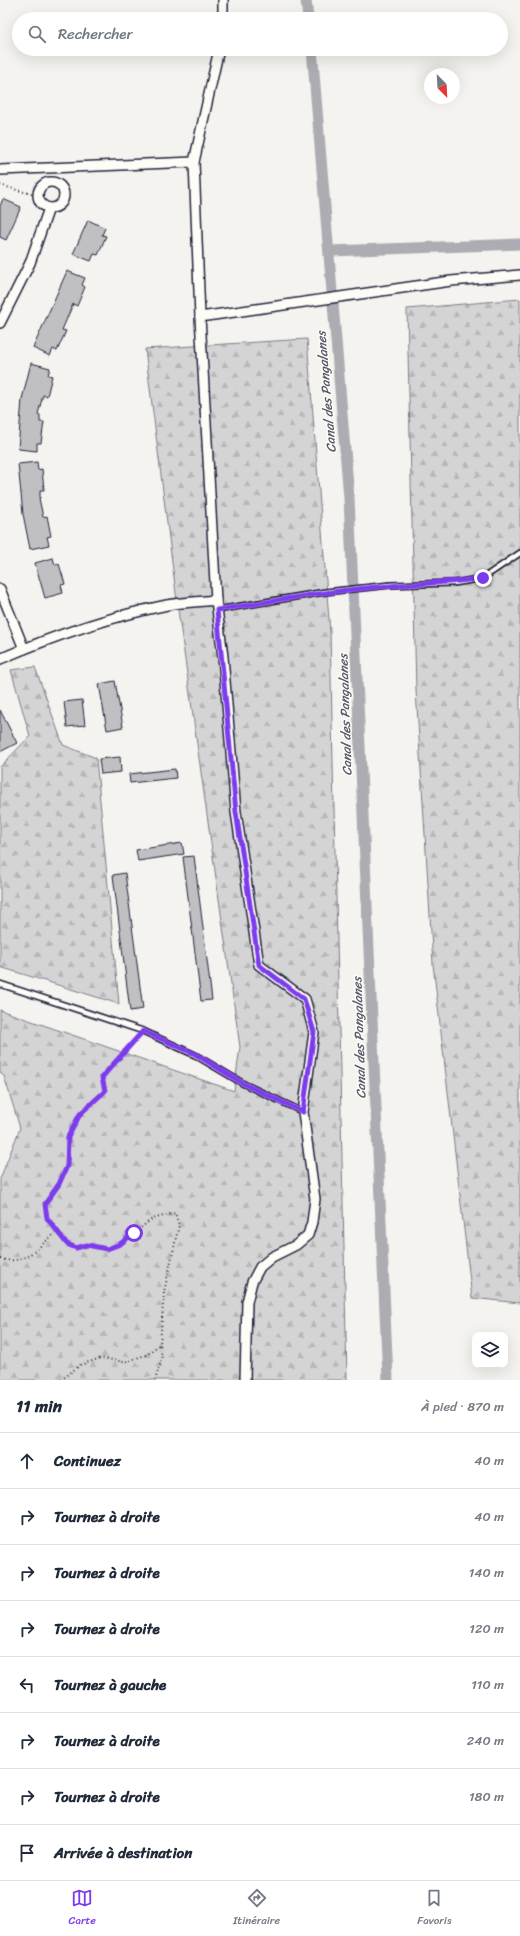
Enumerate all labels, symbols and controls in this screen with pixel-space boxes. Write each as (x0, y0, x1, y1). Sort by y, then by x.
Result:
search box (12, 12, 508, 56)
text: Rechercher (58, 21, 133, 47)
icon: search (26, 23, 48, 45)
north arrow (424, 68, 460, 104)
water label: Canal des Pangalanes (309, 329, 343, 454)
route end (474, 569, 492, 587)
water label: Canal des Pangalanes (331, 652, 359, 776)
water label: Canal des Pangalanes (345, 975, 373, 1099)
route start (125, 1224, 143, 1242)
map controls (472, 1332, 508, 1368)
button: layers (472, 1332, 508, 1368)
text: 11 min (16, 1391, 62, 1421)
text: À pied · 870 m (421, 1395, 504, 1418)
text: Continuez (54, 1448, 121, 1474)
text: 40 m (474, 1449, 504, 1472)
icon: ahead (16, 1450, 38, 1472)
text: Tournez à droite (54, 1504, 160, 1530)
text: 40 m (474, 1505, 504, 1528)
icon: right (16, 1506, 38, 1528)
text: Tournez à droite (54, 1560, 160, 1586)
text: 140 m (469, 1561, 504, 1584)
icon: right (16, 1562, 38, 1584)
text: Tournez à droite (54, 1616, 160, 1642)
text: 120 m (469, 1617, 504, 1640)
icon: right (16, 1618, 38, 1640)
text: Tournez à gauche (54, 1672, 166, 1698)
text: 110 m (471, 1673, 504, 1696)
icon: left (16, 1674, 38, 1696)
text: Tournez à droite (54, 1728, 160, 1754)
text: 240 m (467, 1729, 504, 1752)
icon: right (16, 1730, 38, 1752)
text: Tournez à droite (54, 1784, 160, 1810)
text: 180 m (469, 1785, 504, 1808)
icon: right (16, 1786, 38, 1808)
text: Arrivée à destination (54, 1840, 192, 1866)
icon: arrive (16, 1842, 38, 1864)
tab: Carte (69, 1887, 96, 1930)
tab: Itinéraire (233, 1887, 280, 1930)
tab: Favoris (417, 1887, 451, 1930)

